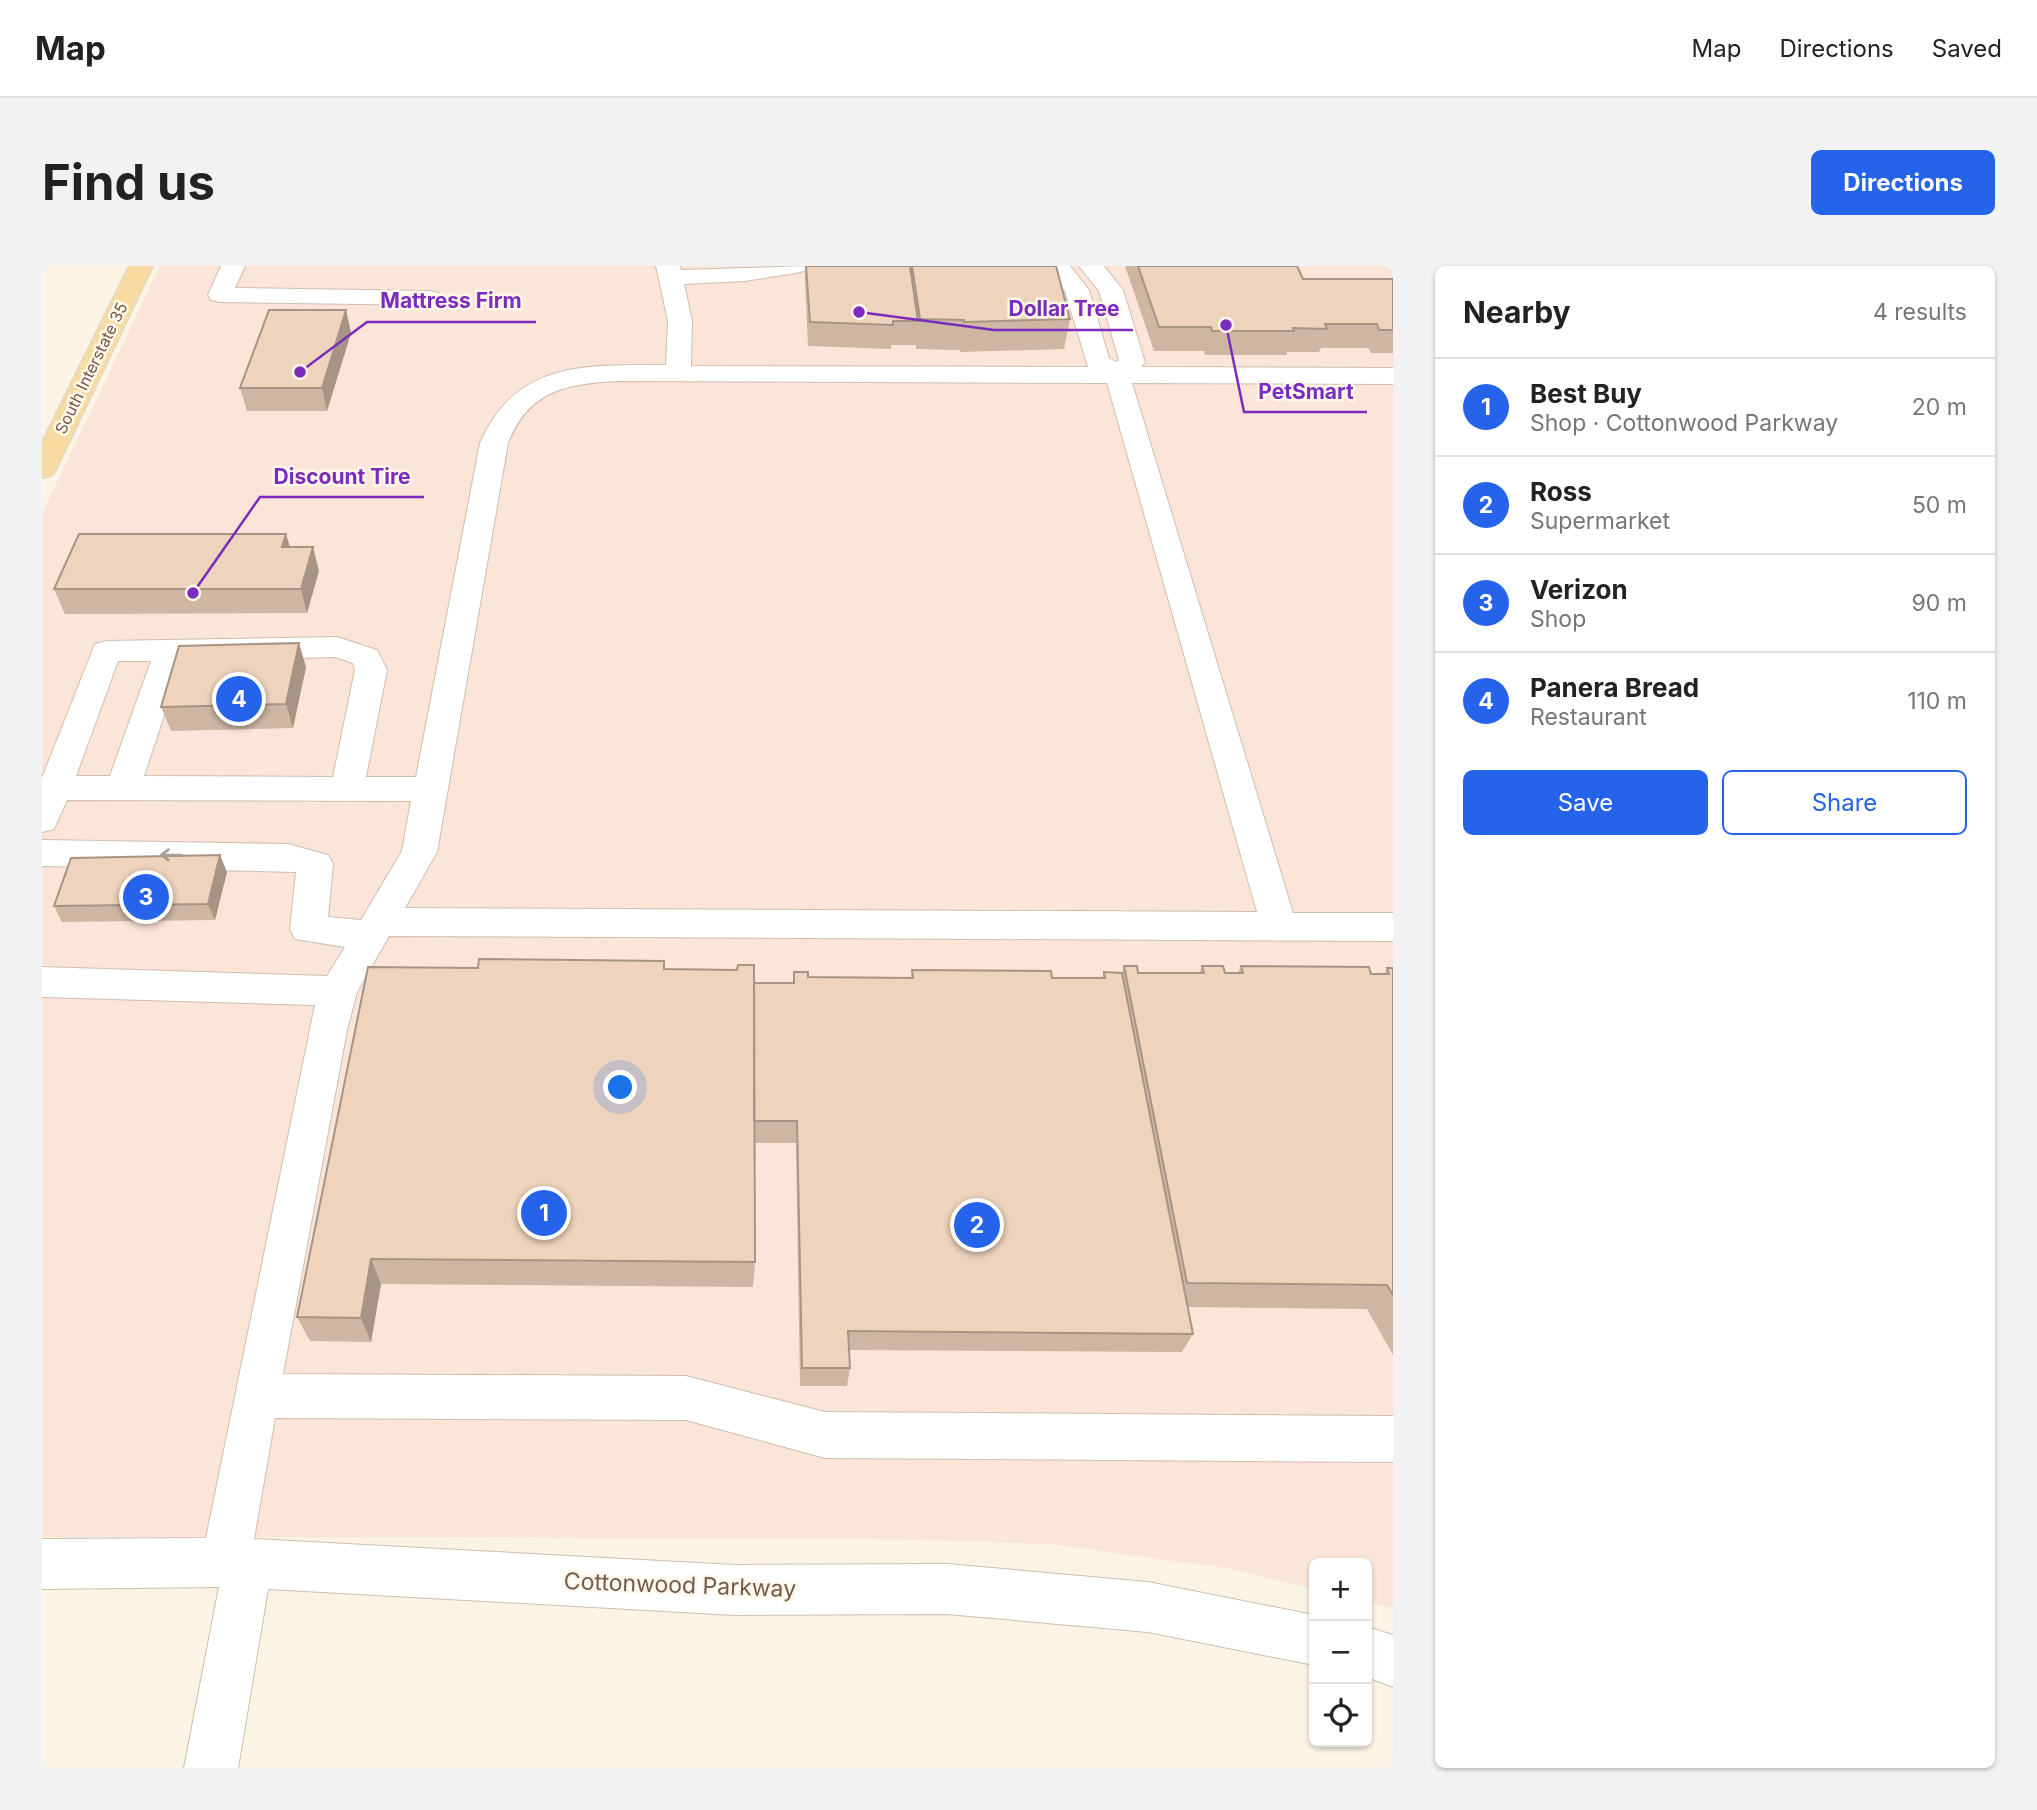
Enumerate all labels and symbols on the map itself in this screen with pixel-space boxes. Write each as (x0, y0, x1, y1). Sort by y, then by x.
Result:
callout: Mattress Firm (367, 280, 536, 322)
text: Mattress Firm (380, 288, 522, 313)
callout: Dollar Tree (994, 288, 1133, 330)
text: Dollar Tree (1008, 296, 1120, 321)
street label: South Interstate 35 (50, 299, 132, 437)
callout: PetSmart (1244, 370, 1367, 412)
text: PetSmart (1258, 379, 1354, 404)
callout: Discount Tire (260, 455, 424, 497)
text: Discount Tire (274, 464, 410, 489)
pin: 4 (216, 673, 262, 725)
one-way arrow (159, 848, 182, 862)
pin: 3 (123, 871, 169, 923)
your location (603, 1070, 637, 1104)
pin: 1 (521, 1187, 567, 1239)
pin: 2 (954, 1199, 1000, 1251)
street label: Cottonwood Parkway (563, 1567, 797, 1603)

